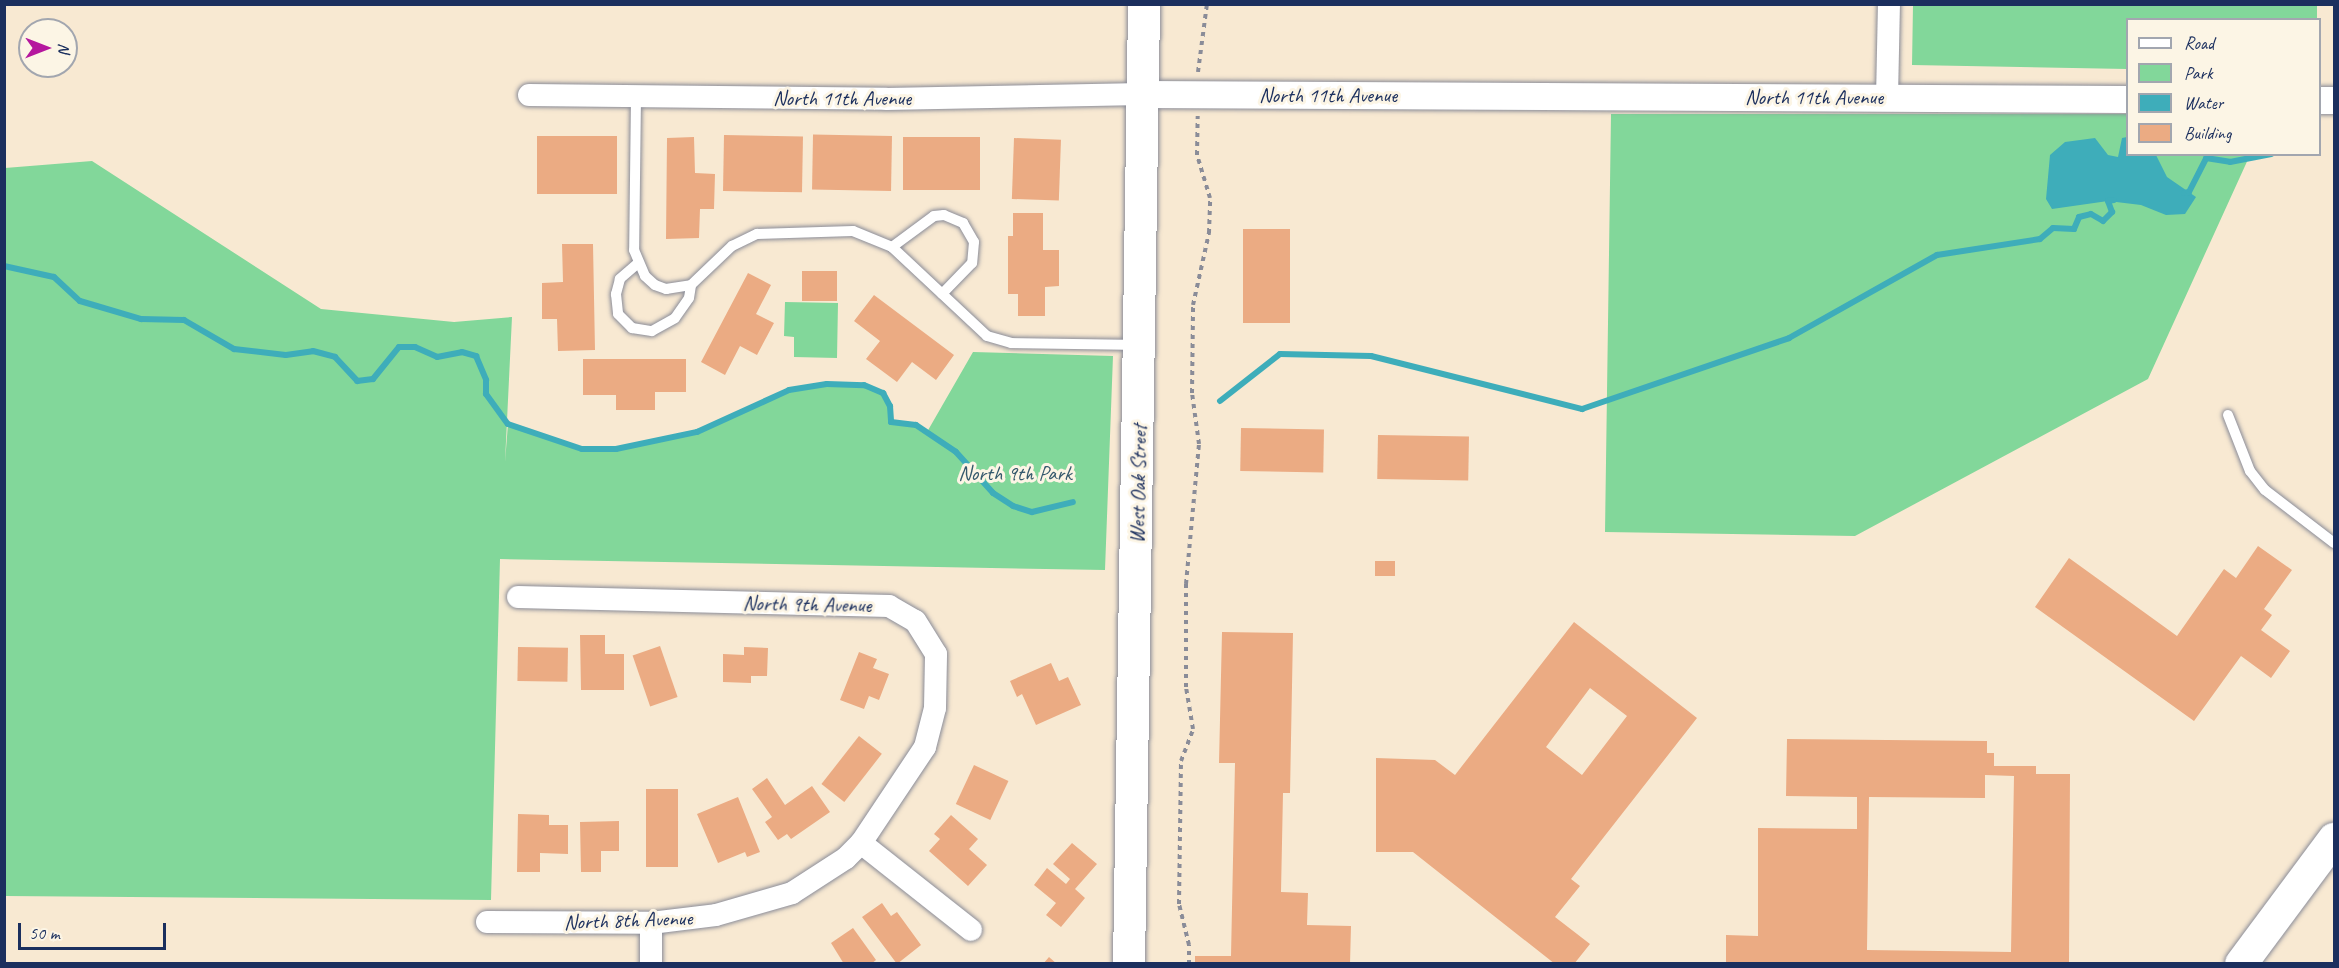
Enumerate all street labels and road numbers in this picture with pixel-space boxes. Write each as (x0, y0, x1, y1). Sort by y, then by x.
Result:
street label: North 11th Avenue (1259, 82, 1397, 108)
street label: North 11th Avenue (1745, 84, 1883, 110)
street label: North 11th Avenue (773, 85, 911, 111)
street label: West Oak Street (1124, 424, 1152, 544)
street label: North 9th Avenue (743, 590, 871, 618)
street label: North 8th Avenue (563, 905, 693, 935)

